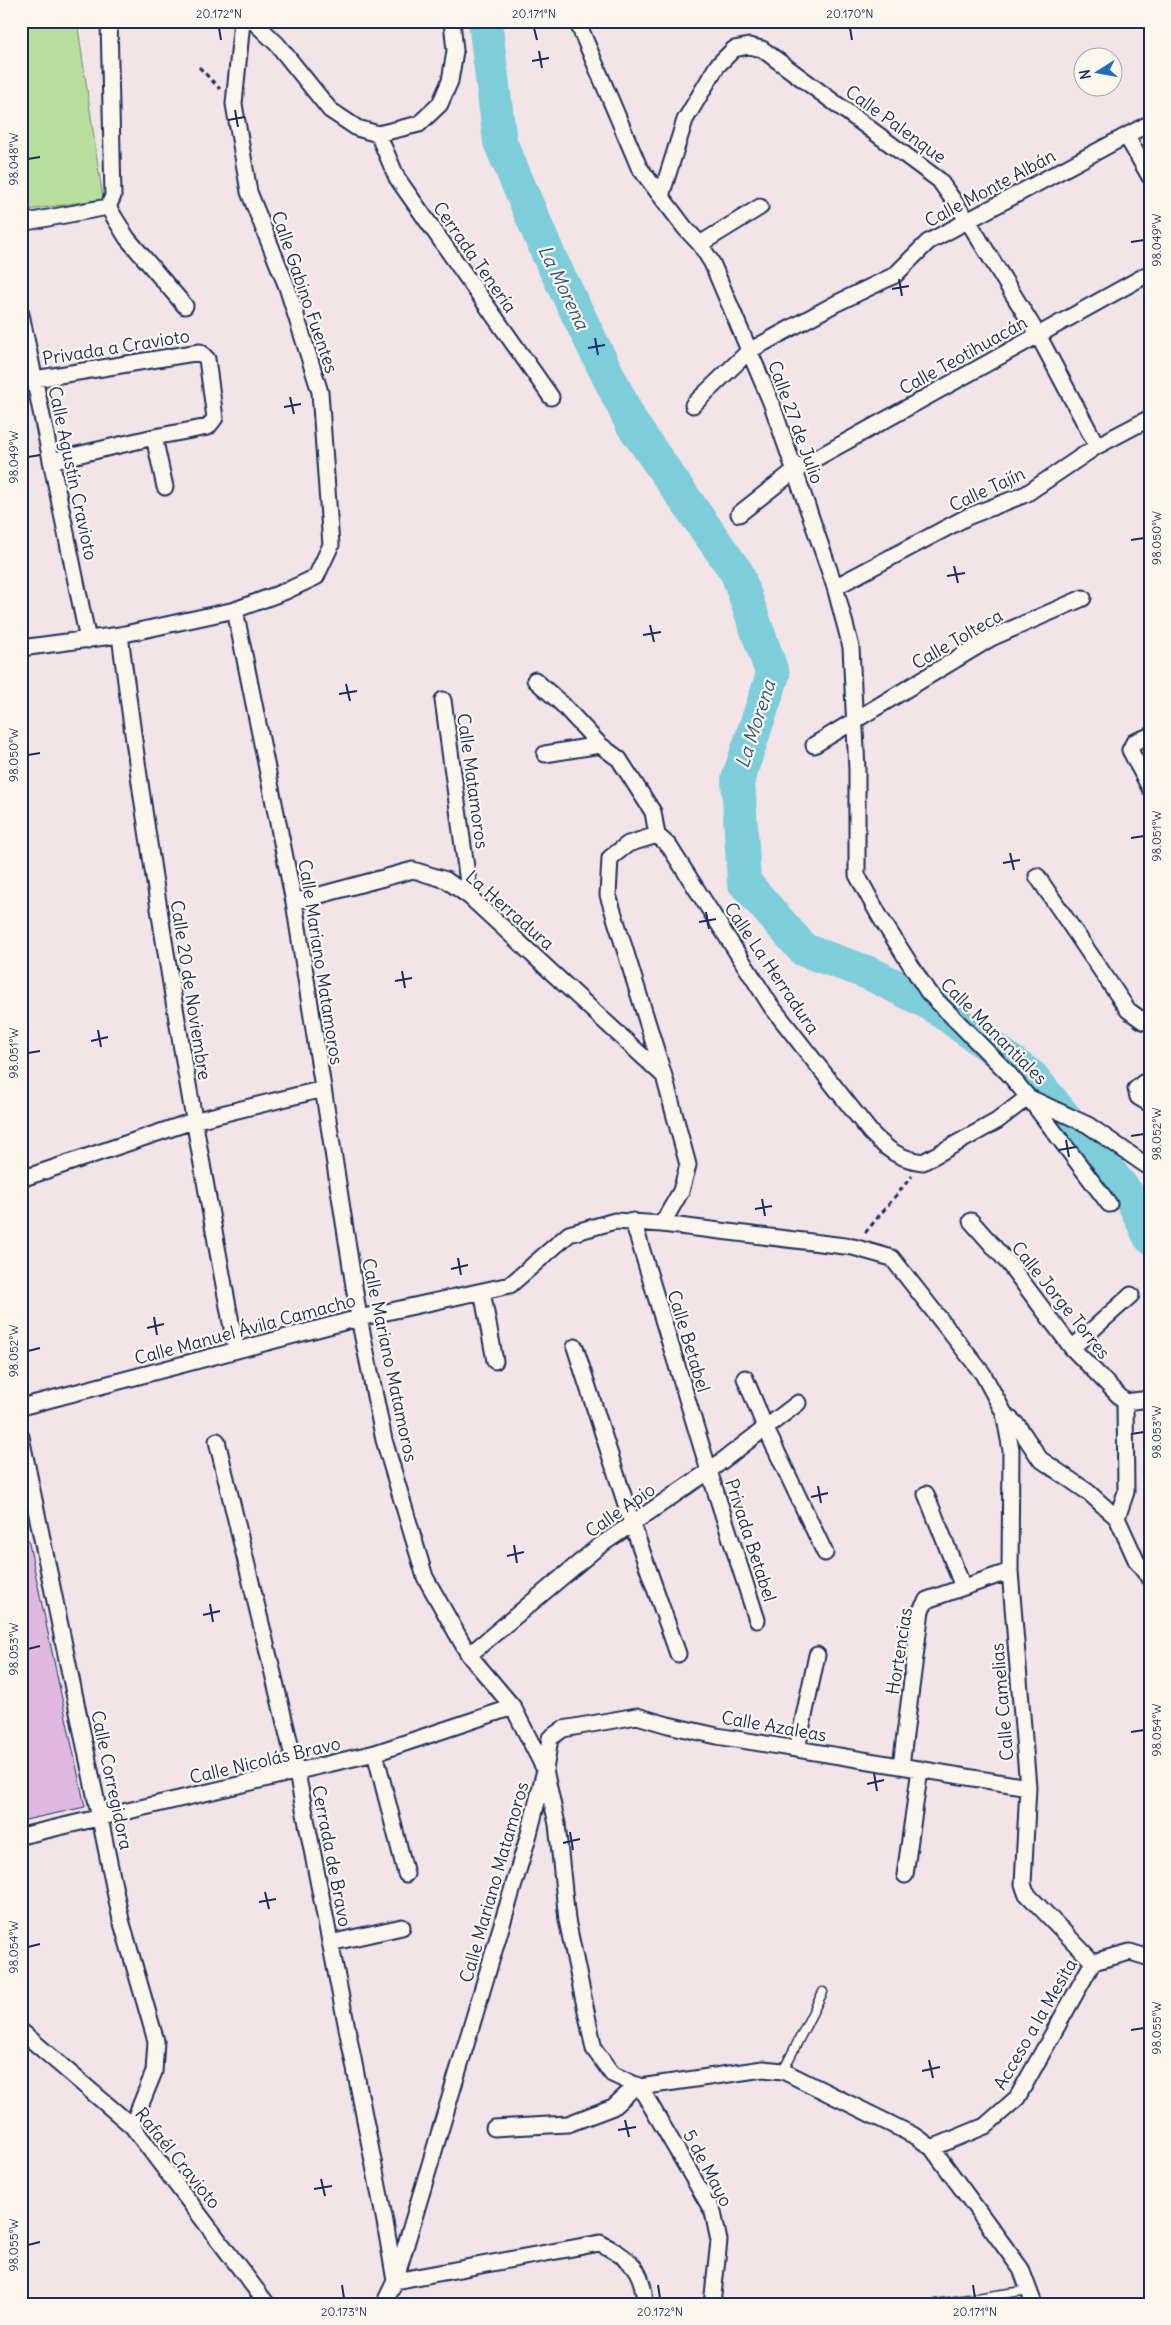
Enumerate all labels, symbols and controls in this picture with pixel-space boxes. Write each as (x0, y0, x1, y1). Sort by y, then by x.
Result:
text: 20.172°N (196, 6, 242, 21)
text: 20.171°N (512, 6, 556, 21)
text: 20.170°N (826, 6, 874, 21)
north arrow (1074, 48, 1124, 98)
text: N (1075, 68, 1095, 81)
street label: Calle Palenque (841, 80, 951, 168)
text: 98.048°W (6, 132, 21, 185)
street label: Calle Monte Albán (921, 144, 1059, 232)
street label: Cerrada Tenería (428, 197, 522, 317)
street label: Calle Gabino Fuentes (266, 208, 344, 376)
text: 98.049°W (1149, 213, 1164, 266)
water label: La Morena (533, 241, 595, 334)
street label: Calle Teotihuacán (895, 310, 1031, 400)
street label: Privada a Cravioto (41, 324, 191, 370)
street label: Calle 27 de Julio (763, 357, 829, 487)
street label: Calle Agustín Cravioto (43, 384, 103, 562)
text: 98.049°W (6, 430, 21, 483)
street label: Calle Tajín (945, 461, 1029, 517)
text: 98.050°W (1149, 511, 1164, 565)
street label: Calle Tolteca (907, 604, 1007, 674)
water label: La Morena (730, 676, 781, 771)
street label: Calle Matamoros (452, 712, 494, 850)
text: 98.050°W (6, 728, 21, 782)
text: 98.051°W (1149, 811, 1164, 861)
street label: Calle Mariano Matamoros (293, 858, 349, 1066)
street label: La Herradura (461, 865, 559, 955)
street label: Calle La Herradura (719, 898, 825, 1038)
street label: Calle 20 de Noviembre (165, 899, 217, 1081)
street label: Calle Manantiales (936, 973, 1052, 1089)
text: 98.051°W (6, 1028, 21, 1078)
text: 98.052°W (1149, 1108, 1164, 1160)
street label: Calle Jorge Torres (1006, 1236, 1116, 1364)
street label: Calle Mariano Matamoros (357, 1256, 423, 1464)
street label: Calle Betabel (663, 1287, 715, 1395)
street label: Calle Manuel Ávila Camacho (132, 1288, 358, 1370)
text: 98.052°W (6, 1325, 21, 1377)
text: 98.053°W (1149, 1405, 1164, 1458)
street label: Privada Betabel (720, 1476, 782, 1604)
street label: Calle Apio (581, 1478, 659, 1542)
street label: Hortencias (881, 1606, 917, 1696)
text: 98.053°W (6, 1622, 21, 1675)
street label: Calle Camelias (985, 1642, 1019, 1762)
text: 98.054°W (1149, 1703, 1164, 1756)
street label: Calle Azaleas (720, 1705, 828, 1747)
street label: Calle Corregidora (86, 1708, 138, 1852)
street label: Calle Nicolás Bravo (187, 1731, 343, 1789)
street label: Calle Mariano Matamoros (454, 1779, 534, 1985)
street label: Cerrada de Bravo (307, 1783, 357, 1929)
text: 98.054°W (6, 1920, 21, 1973)
street label: Acceso a la Mesita (988, 1954, 1082, 2094)
text: 98.055°W (1149, 2001, 1164, 2054)
street label: Rafaél Cravioto (130, 2103, 226, 2213)
street label: 5 de Mayo (678, 2125, 738, 2211)
text: 98.055°W (6, 2218, 21, 2271)
text: 20.173°N (321, 2304, 367, 2319)
text: 20.172°N (637, 2304, 683, 2319)
text: 20.171°N (953, 2304, 997, 2319)

